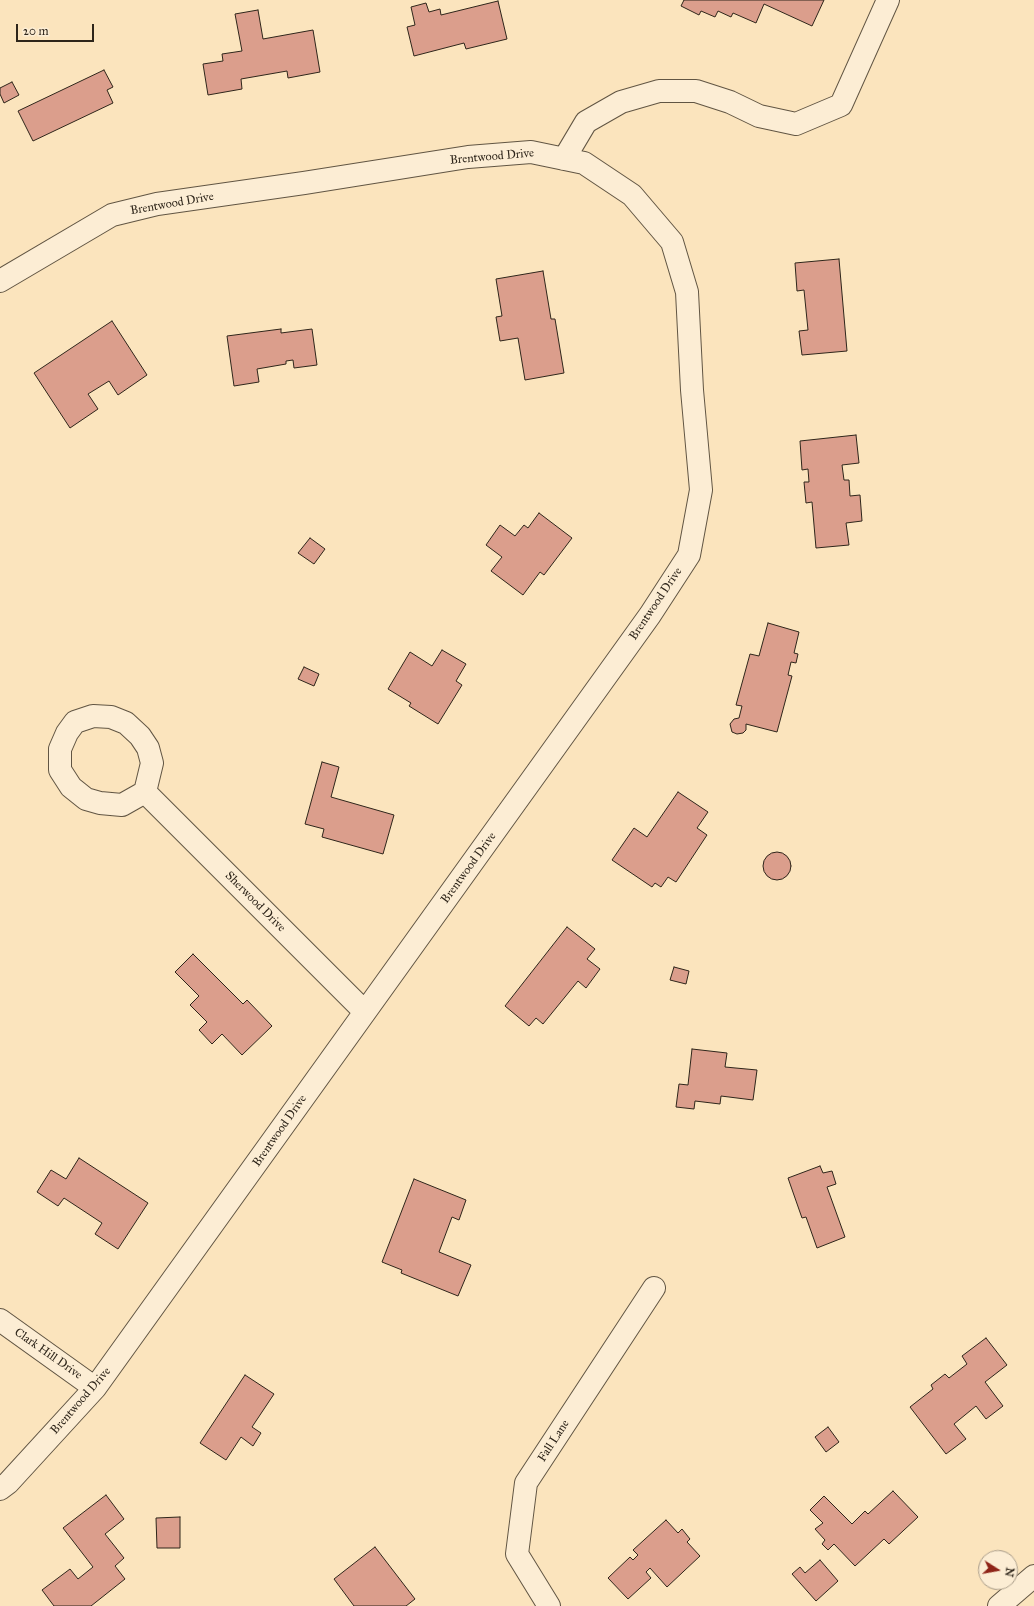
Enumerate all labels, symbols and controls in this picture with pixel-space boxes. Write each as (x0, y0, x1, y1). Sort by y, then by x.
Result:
scale bar (18, 16, 96, 42)
text: 20 m (23, 24, 49, 38)
street label: Brentwood Drive (449, 146, 535, 168)
street label: Brentwood Drive (129, 190, 215, 218)
street label: Brentwood Drive (626, 565, 686, 643)
street label: Brentwood Drive (438, 830, 500, 906)
street label: Sherwood Drive (222, 869, 288, 935)
street label: Brentwood Drive (250, 1092, 310, 1170)
street label: Clark Hill Drive (11, 1325, 85, 1383)
street label: Brentwood Drive (48, 1364, 114, 1438)
street label: Fall Lane (535, 1417, 573, 1465)
north arrow (978, 1550, 1018, 1590)
text: N (1002, 1566, 1017, 1578)

